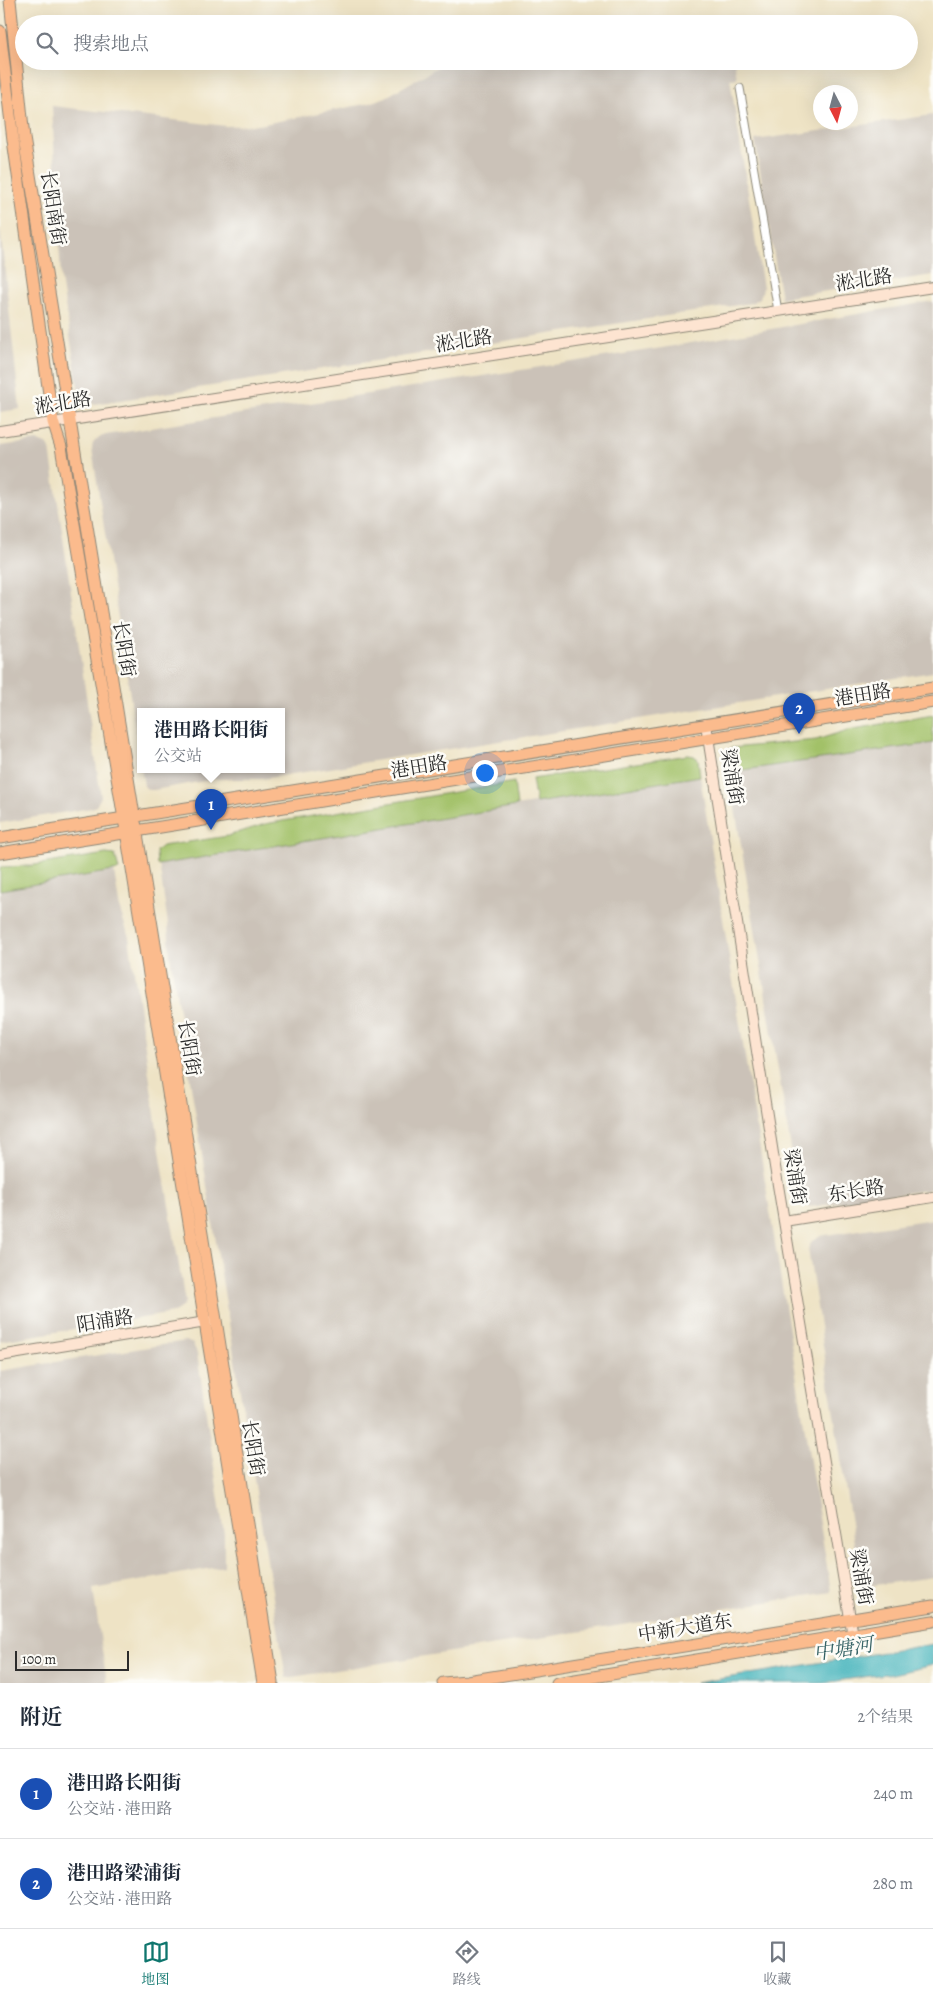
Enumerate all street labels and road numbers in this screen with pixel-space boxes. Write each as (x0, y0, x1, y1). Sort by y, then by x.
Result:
street label: 长阳南街 (34, 168, 72, 248)
street label: 淞北路 (834, 263, 894, 297)
street label: 淞北路 (434, 324, 494, 358)
street label: 淞北路 (33, 386, 93, 420)
street label: 长阳街 (107, 619, 141, 679)
street label: 港田路 (833, 678, 893, 712)
street label: 梁浦街 (715, 747, 749, 807)
street label: 港田路 (389, 750, 449, 784)
street label: 长阳街 (172, 1018, 206, 1078)
street label: 梁浦街 (778, 1147, 812, 1207)
street label: 东长路 (826, 1174, 886, 1208)
street label: 阳浦路 (75, 1304, 135, 1338)
street label: 长阳街 (236, 1418, 270, 1478)
street label: 梁浦街 (843, 1547, 879, 1607)
street label: 中新大道东 (636, 1608, 734, 1648)

